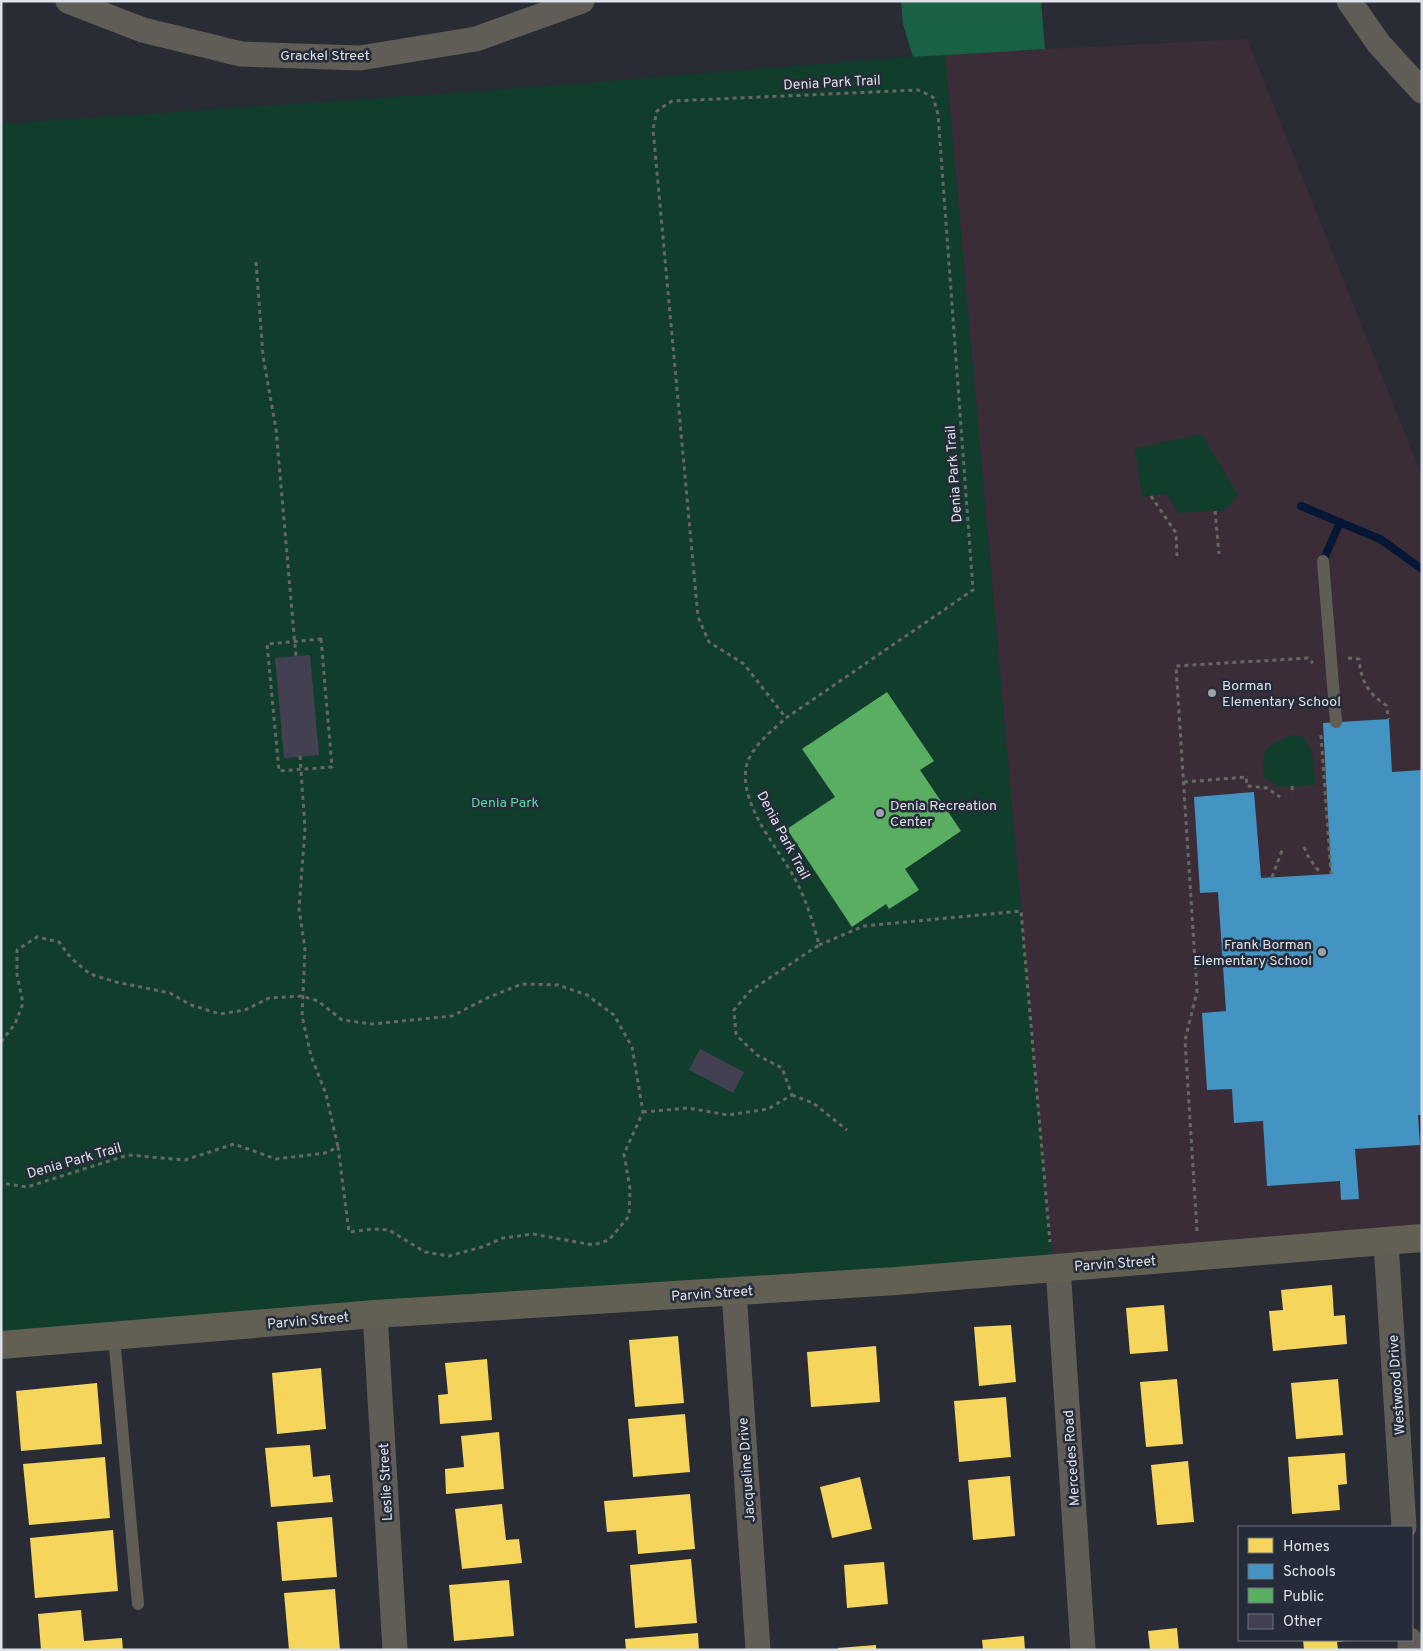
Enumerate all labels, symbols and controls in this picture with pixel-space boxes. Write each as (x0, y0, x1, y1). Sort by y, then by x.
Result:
street label: Grackel Street (280, 48, 370, 65)
street label: Denia Park Trail (783, 72, 881, 95)
street label: Denia Park Trail (943, 425, 966, 523)
place label: Borman Elementary School (1222, 678, 1341, 711)
marker: Borman Elementary School (1206, 687, 1218, 699)
street label: Denia Park Trail (752, 789, 813, 883)
park label: Denia Park (471, 795, 539, 812)
place label: Denia Recreation Center (890, 798, 997, 831)
marker: Denia Recreation Center (874, 807, 886, 819)
place label: Frank Borman Elementary School (1193, 937, 1312, 970)
marker: Frank Borman Elementary School (1316, 946, 1328, 958)
street label: Denia Park Trail (25, 1140, 124, 1183)
street label: Parvin Street (1074, 1253, 1157, 1276)
street label: Parvin Street (671, 1283, 754, 1306)
street label: Parvin Street (266, 1309, 350, 1334)
street label: Westwood Drive (1386, 1334, 1409, 1436)
street label: Mercedes Road (1061, 1409, 1084, 1507)
street label: Jacqueline Drive (735, 1417, 760, 1523)
street label: Leslie Street (376, 1442, 397, 1522)
legend (1238, 1526, 1413, 1641)
text: Homes (1283, 1538, 1330, 1557)
text: Schools (1283, 1563, 1336, 1582)
text: Public (1283, 1588, 1324, 1607)
text: Other (1283, 1613, 1322, 1632)

